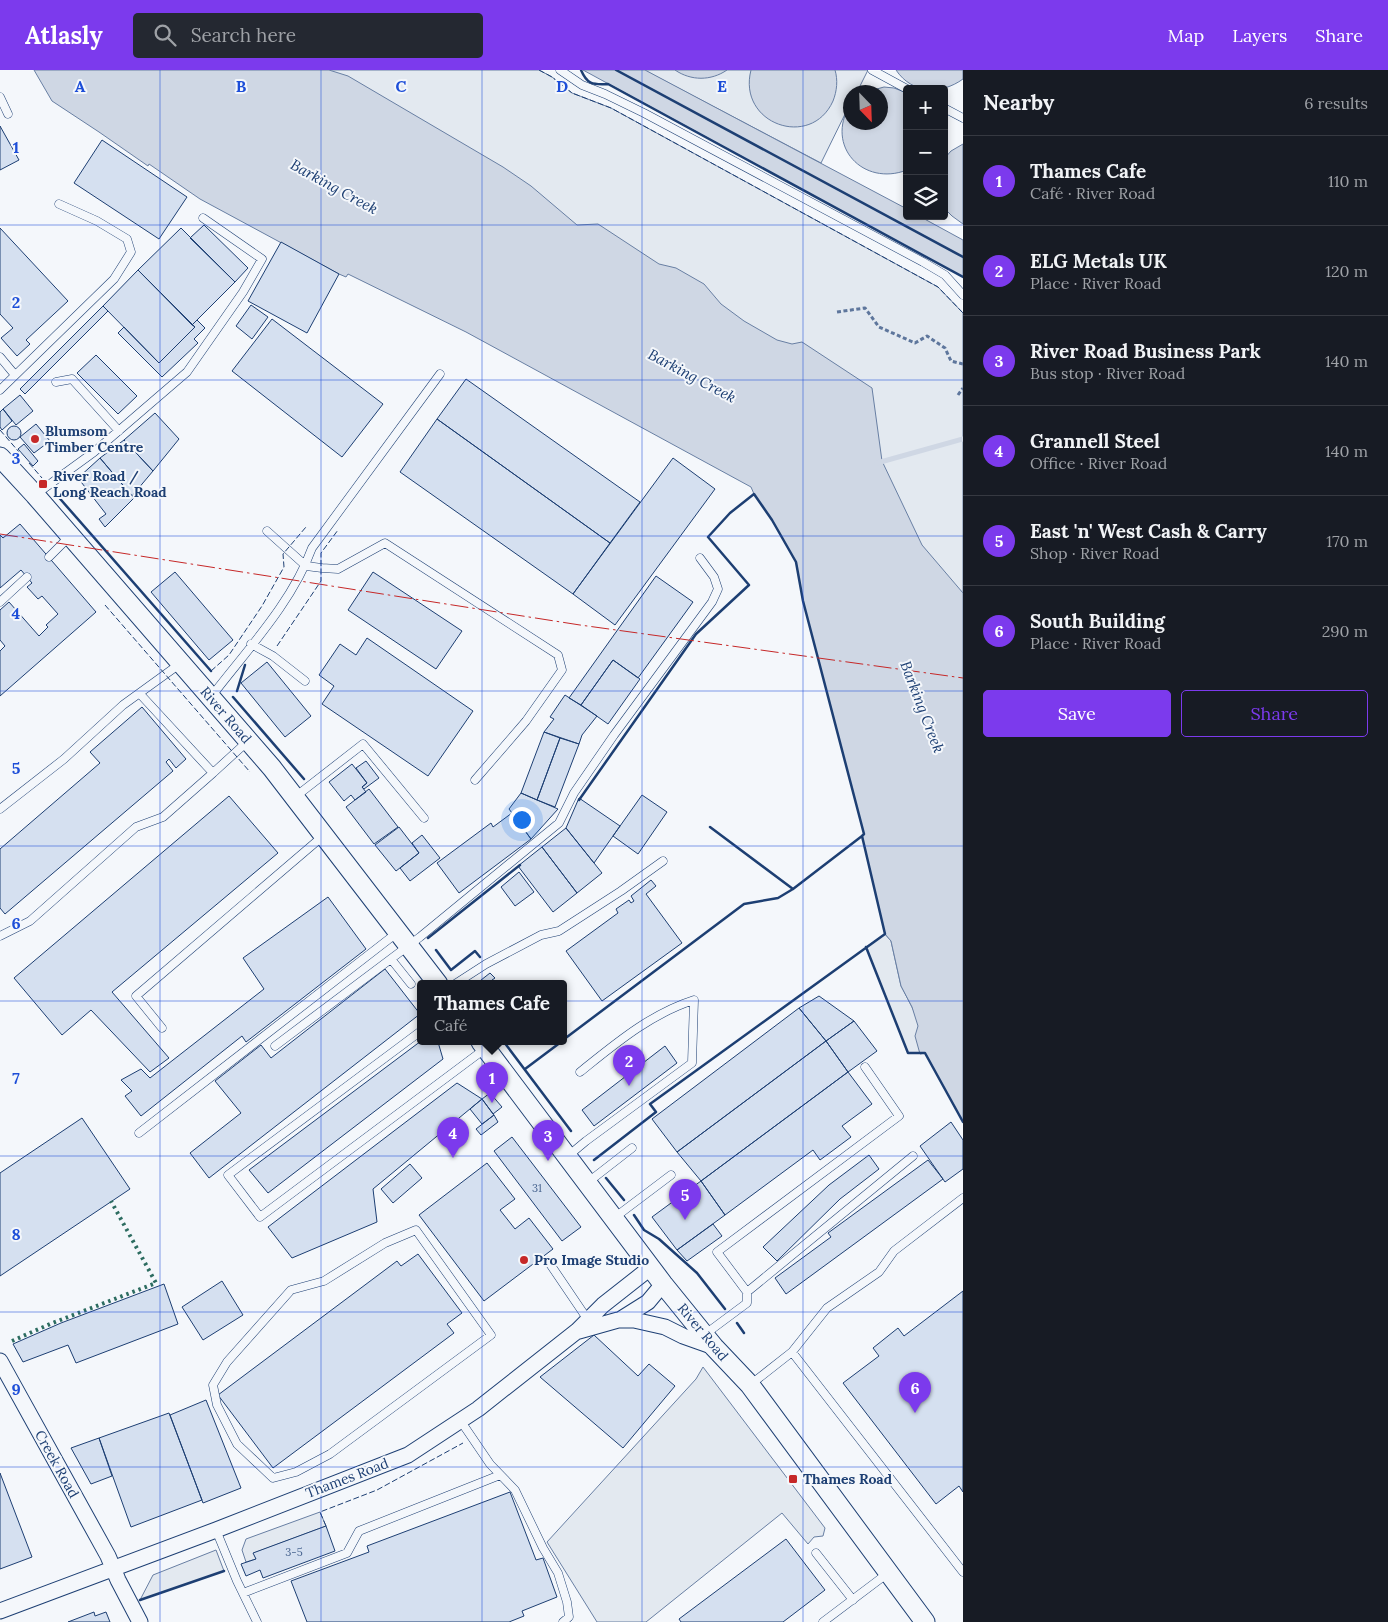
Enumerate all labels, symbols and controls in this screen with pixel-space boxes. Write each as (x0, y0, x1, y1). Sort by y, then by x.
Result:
search box (133, 13, 483, 58)
text: Atlasly (25, 20, 103, 51)
icon: search (151, 21, 179, 49)
text: Search here (191, 23, 296, 47)
text: Map (1168, 24, 1204, 47)
text: Layers (1232, 24, 1287, 47)
text: Share (1315, 24, 1363, 47)
text: A (75, 76, 86, 96)
text: B (236, 76, 247, 96)
text: C (395, 76, 407, 96)
text: D (556, 76, 568, 96)
text: E (717, 76, 727, 96)
north arrow (843, 85, 888, 130)
map controls (903, 85, 948, 220)
button: + (903, 85, 948, 130)
text: Nearby (983, 89, 1054, 116)
text: 6 results (1304, 93, 1368, 113)
button: − (903, 130, 948, 175)
text: 1 (13, 137, 19, 157)
water label: Barking Creek (287, 155, 381, 218)
text: Thames Cafe (1030, 159, 1146, 183)
text: 1 (996, 171, 1002, 191)
text: 110 m (1328, 171, 1368, 191)
button: layers (903, 175, 948, 220)
text: Café · River Road (1030, 183, 1155, 203)
text: ELG Metals UK (1030, 249, 1167, 273)
text: 2 (995, 261, 1003, 281)
text: 120 m (1325, 261, 1368, 281)
text: Place · River Road (1030, 273, 1161, 293)
text: 2 (12, 292, 20, 312)
text: River Road Business Park (1030, 339, 1261, 363)
water label: Barking Creek (645, 344, 740, 407)
text: 3 (995, 351, 1003, 371)
text: 140 m (1325, 351, 1368, 371)
text: Bus stop · River Road (1030, 363, 1185, 383)
place label: Blumsom Timber Centre (45, 422, 144, 456)
text: Grannell Steel (1030, 429, 1160, 453)
marker: Blumsom Timber Centre (29, 433, 41, 445)
text: 4 (995, 441, 1003, 461)
text: 140 m (1325, 441, 1368, 461)
text: 3 (12, 448, 21, 468)
text: Office · River Road (1030, 453, 1167, 473)
place label: River Road / Long Reach Road (53, 467, 167, 501)
marker: River Road / Long Reach Road (37, 478, 49, 490)
text: East 'n' West Cash & Carry (1030, 519, 1267, 543)
text: 5 (995, 531, 1003, 551)
text: 170 m (1326, 531, 1368, 551)
text: Shop · River Road (1030, 543, 1159, 563)
text: 4 (12, 603, 21, 623)
text: South Building (1030, 609, 1165, 633)
text: 6 (994, 621, 1004, 641)
text: 290 m (1322, 621, 1368, 641)
text: Place · River Road (1030, 633, 1161, 653)
water label: Barking Creek (896, 658, 949, 756)
street label: River Road (196, 683, 256, 747)
button: Save (983, 690, 1171, 737)
button: Share (1181, 690, 1368, 737)
text: 5 (12, 758, 21, 778)
your location (509, 807, 535, 833)
text: 6 (11, 913, 21, 933)
popup (417, 980, 567, 1045)
text: Thames Cafe (434, 991, 550, 1015)
text: Café (434, 1015, 467, 1035)
pin: 2 (613, 1045, 645, 1086)
pin: 1 (476, 1062, 508, 1103)
text: 7 (12, 1068, 20, 1088)
pin: 4 (437, 1117, 469, 1158)
pin: 3 (532, 1120, 564, 1161)
pin: 5 (669, 1179, 701, 1220)
house number: 31 (532, 1181, 542, 1195)
text: 8 (11, 1224, 21, 1244)
place label: Pro Image Studio (534, 1251, 649, 1269)
marker: Pro Image Studio (518, 1254, 530, 1266)
street label: River Road (674, 1300, 732, 1364)
pin: 6 (899, 1372, 931, 1413)
text: 9 (11, 1379, 21, 1399)
street label: Creek Road (31, 1427, 83, 1501)
street label: Thames Road (303, 1454, 391, 1502)
place label: Thames Road (803, 1470, 892, 1488)
marker: Thames Road (787, 1473, 799, 1485)
house number: 3-5 (285, 1545, 303, 1559)

